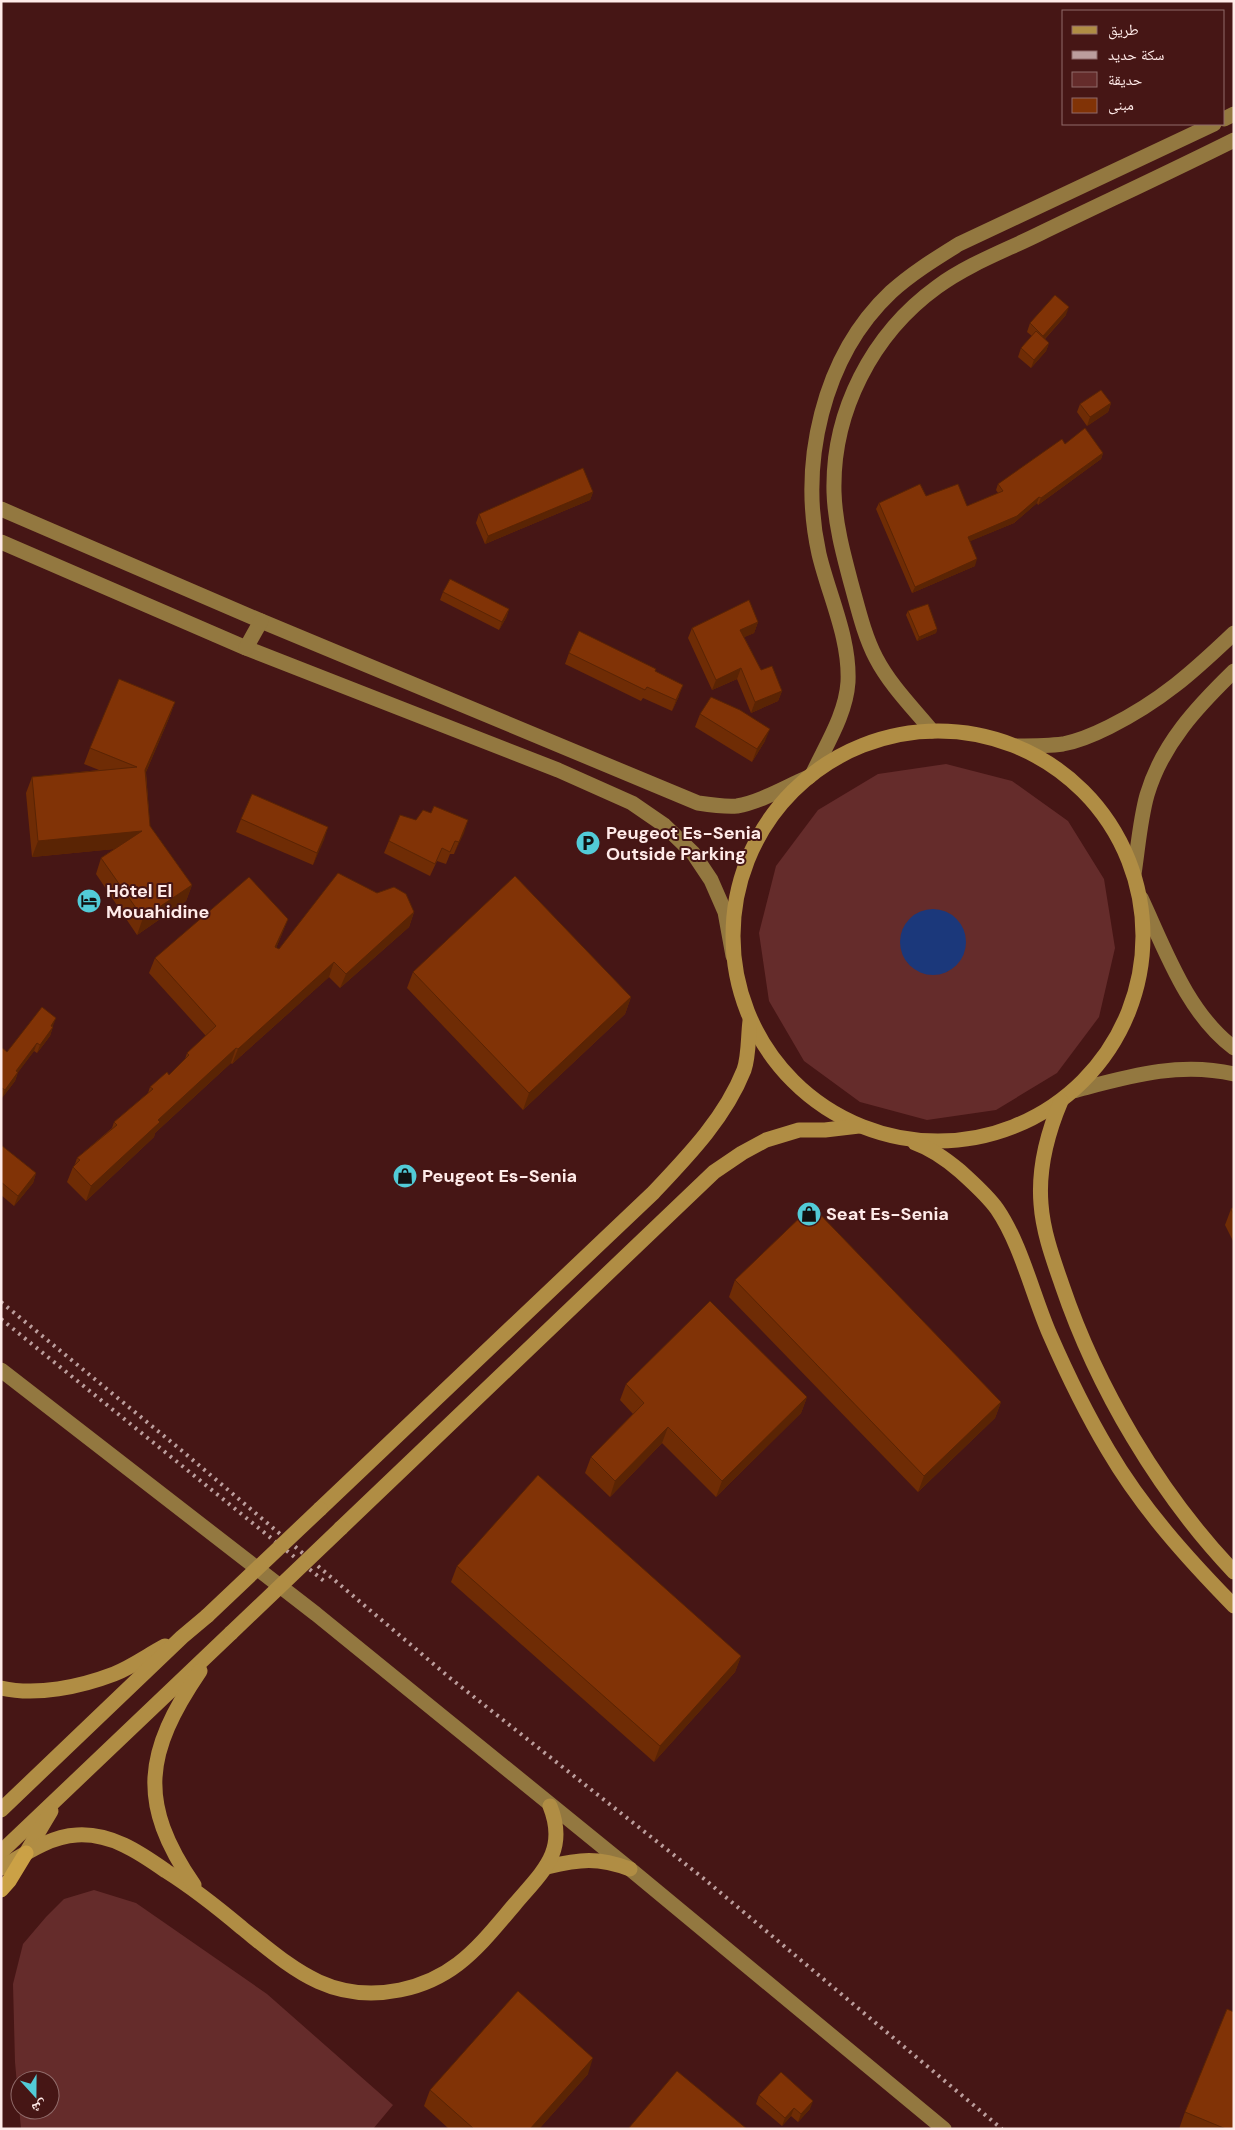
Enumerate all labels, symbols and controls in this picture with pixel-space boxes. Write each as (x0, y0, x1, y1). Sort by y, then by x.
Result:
legend (1062, 10, 1225, 125)
text: طريق (1108, 20, 1139, 40)
text: سكة حديد (1108, 45, 1165, 65)
text: حديقة (1108, 70, 1143, 90)
text: مبنى (1108, 95, 1134, 115)
place label: Peugeot Es-Senia Outside Parking (606, 821, 761, 866)
parking icon: Peugeot Es-Senia Outside Parking (575, 830, 601, 856)
place label: Hôtel El Mouahidine (106, 879, 209, 924)
hotel icon: Hôtel El Mouahidine (76, 888, 102, 914)
shop icon: Peugeot Es-Senia (392, 1163, 418, 1189)
place label: Peugeot Es-Senia (422, 1164, 577, 1188)
shop icon: Seat Es-Senia (796, 1201, 822, 1227)
place label: Seat Es-Senia (826, 1202, 949, 1226)
north arrow (10, 2070, 60, 2120)
text: ش (29, 2096, 50, 2118)

